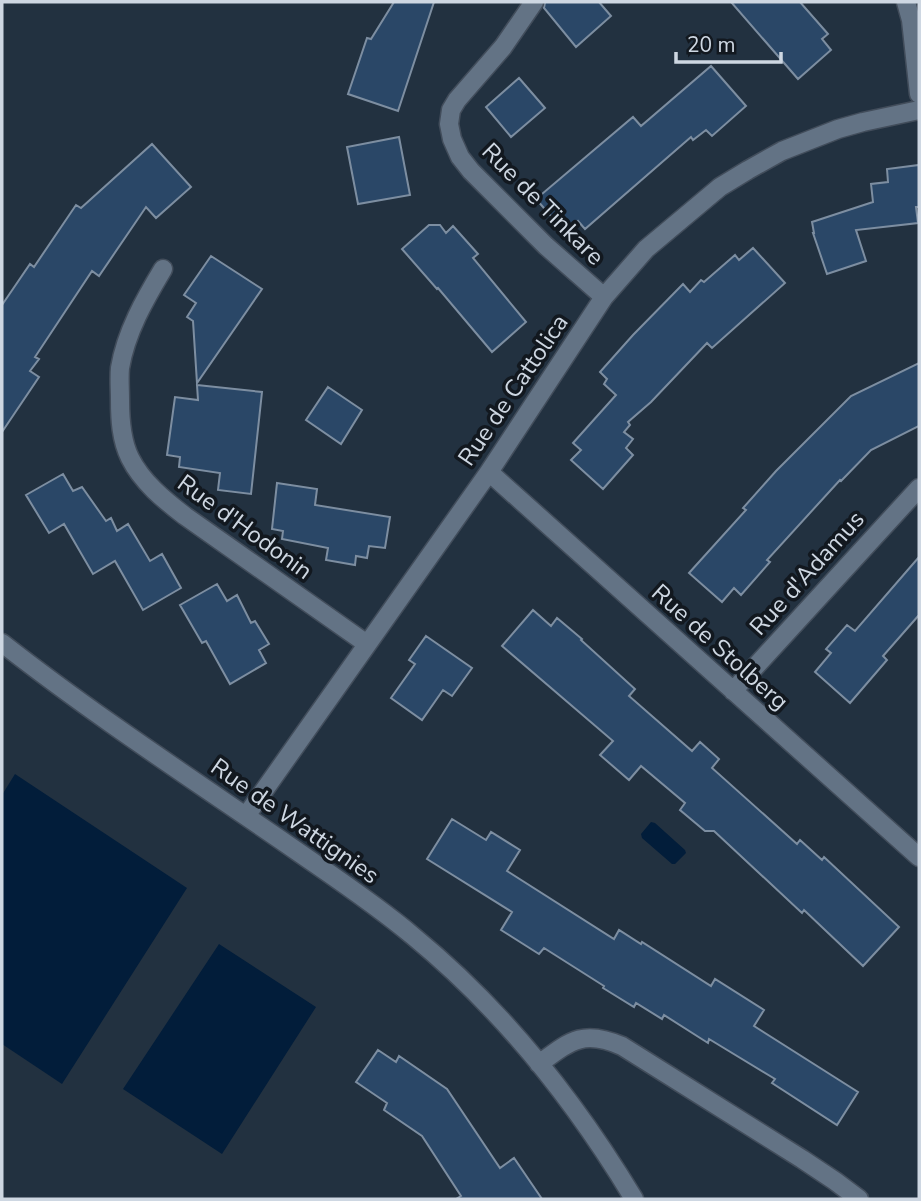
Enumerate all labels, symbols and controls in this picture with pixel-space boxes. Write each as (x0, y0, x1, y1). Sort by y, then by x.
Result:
scale bar (676, 21, 781, 65)
text: 20 m (687, 31, 736, 59)
street label: Rue de Tinkare (475, 136, 611, 272)
street label: Rue de Cattolica (451, 308, 575, 472)
street label: Rue d'Hodonin (171, 467, 319, 587)
street label: Rue d'Adamus (742, 504, 872, 642)
street label: Rue de Stolberg (645, 577, 795, 717)
street label: Rue de Wattignies (204, 751, 386, 891)

